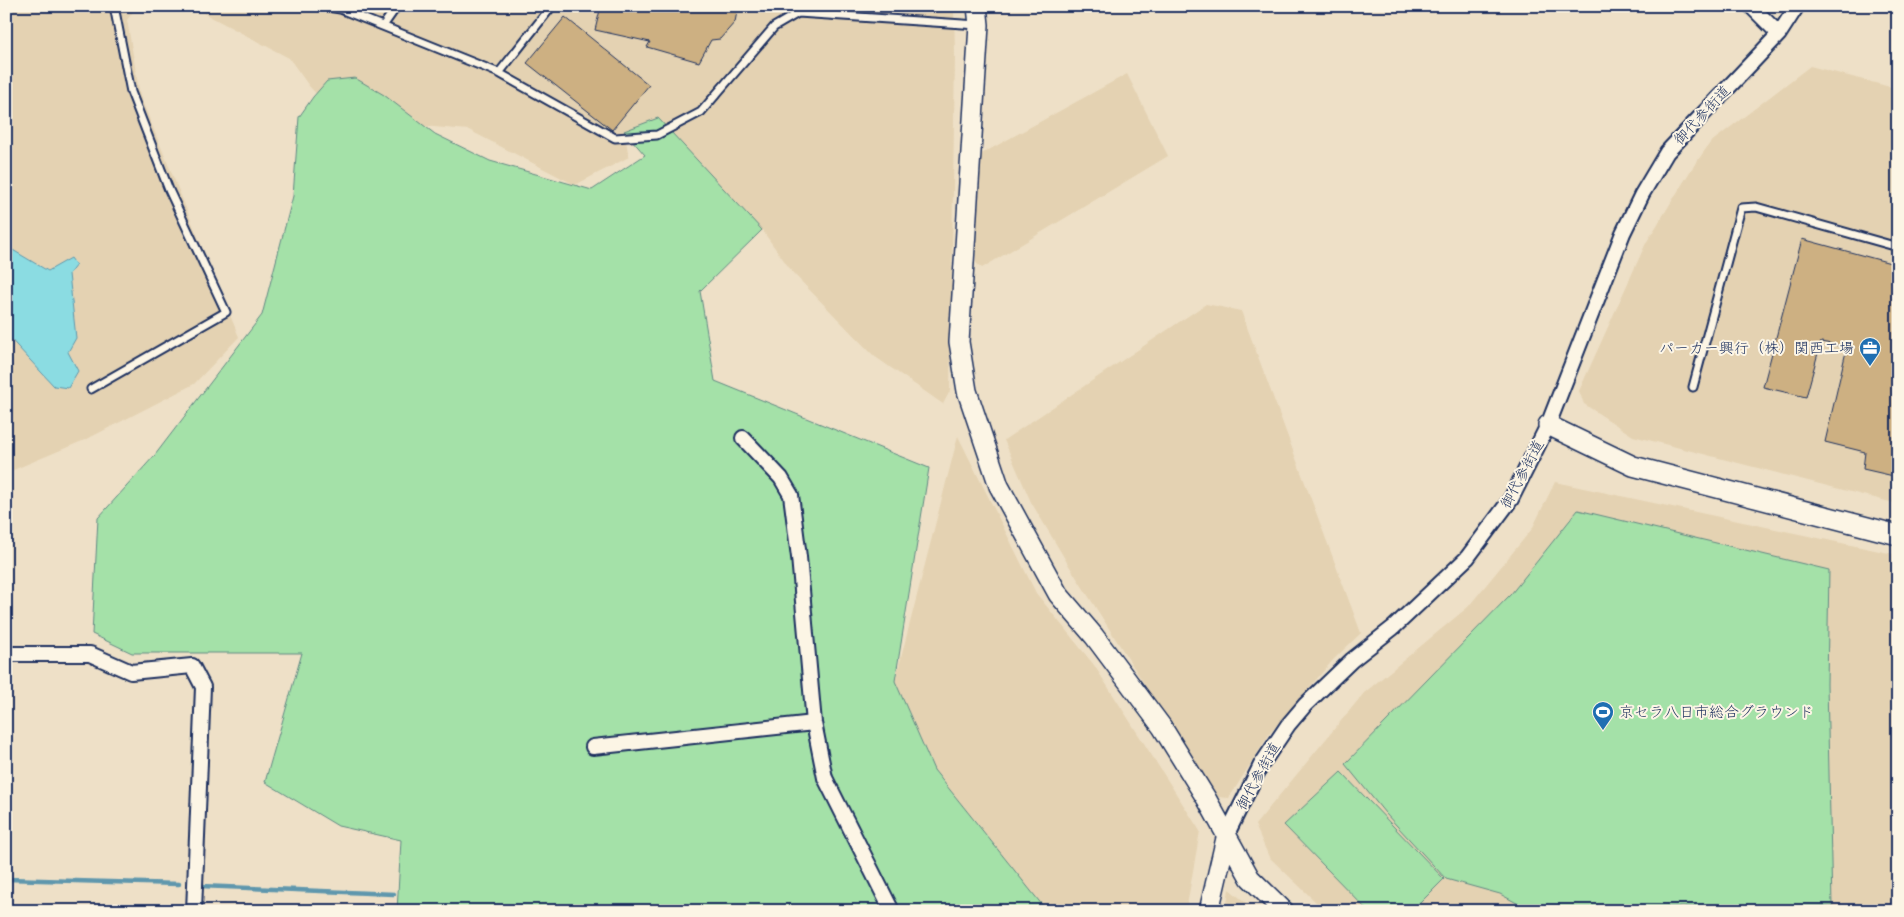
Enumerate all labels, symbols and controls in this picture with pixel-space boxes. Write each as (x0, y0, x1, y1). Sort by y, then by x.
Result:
street label: 御代参街道 (1670, 81, 1734, 149)
office icon: パーカー興行（株）関西工場 (1858, 336, 1882, 367)
place label: パーカー興行（株）関西工場 (1659, 339, 1854, 357)
street label: 御代参街道 (1496, 437, 1548, 511)
sports icon: 京セラ八日市総合グラウンド (1591, 700, 1615, 731)
place label: 京セラ八日市総合グラウンド (1619, 703, 1814, 721)
street label: 御代参街道 (1232, 739, 1284, 813)

